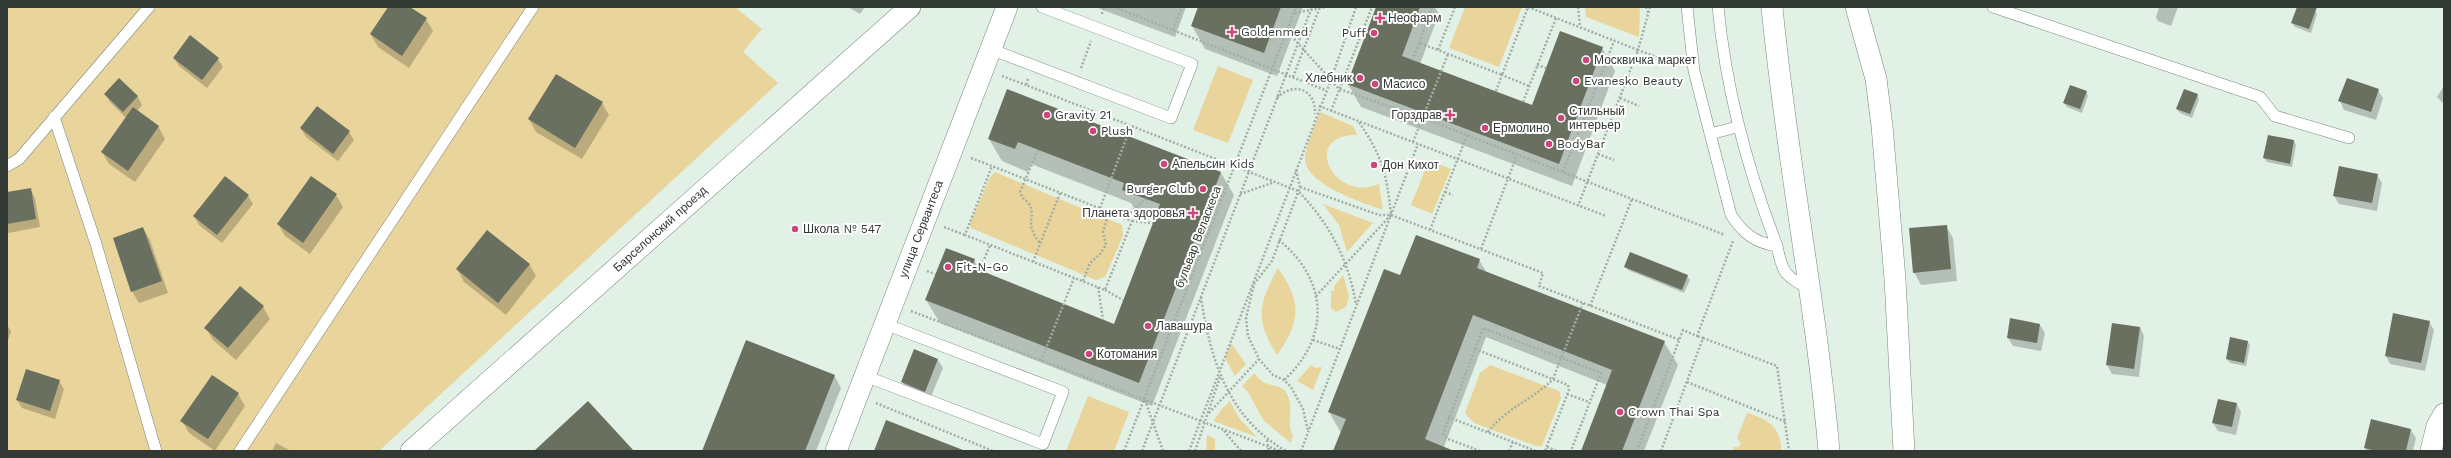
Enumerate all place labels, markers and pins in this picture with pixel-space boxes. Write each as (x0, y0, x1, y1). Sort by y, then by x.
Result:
place label: Неофарм (1388, 11, 1441, 25)
marker: Неофарм (1375, 13, 1385, 23)
place label: Goldenmed (1241, 25, 1308, 39)
marker: Goldenmed (1226, 26, 1238, 38)
place label: Puff (1342, 26, 1367, 40)
marker: Puff (1369, 28, 1379, 38)
place label: Москвичка маркет (1594, 53, 1697, 67)
marker: Москвичка маркет (1581, 55, 1591, 65)
place label: Хлебник (1305, 71, 1353, 85)
marker: Хлебник (1355, 73, 1365, 83)
place label: Evanesko Beauty (1584, 74, 1684, 88)
marker: Evanesko Beauty (1571, 76, 1581, 86)
place label: Масисо (1383, 77, 1426, 91)
marker: Масисо (1370, 79, 1380, 89)
place label: Стильный интерьер (1569, 104, 1625, 132)
place label: Gravity 21 (1055, 108, 1111, 122)
place label: Горздрав (1391, 108, 1442, 122)
marker: Gravity 21 (1042, 110, 1052, 120)
marker: Горздрав (1445, 110, 1455, 120)
marker: Стильный интерьер (1556, 113, 1566, 123)
place label: Ермолино (1493, 121, 1550, 135)
marker: Ермолино (1480, 123, 1490, 133)
place label: Plush (1101, 124, 1133, 138)
marker: Plush (1088, 126, 1098, 136)
place label: BodyBar (1557, 137, 1605, 151)
marker: BodyBar (1544, 139, 1554, 149)
place label: Апельсин Kids (1172, 157, 1254, 171)
place label: Дон Кихот (1382, 158, 1440, 172)
marker: Апельсин Kids (1159, 159, 1169, 169)
marker: Дон Кихот (1369, 160, 1379, 170)
place label: Burger Club (1126, 182, 1195, 196)
marker: Burger Club (1198, 184, 1208, 194)
place label: Планета здоровья (1082, 206, 1185, 220)
marker: Планета здоровья (1188, 208, 1198, 218)
place label: Школа № 547 (803, 222, 881, 236)
marker: Школа № 547 (790, 224, 800, 234)
place label: Fit-N-Go (956, 260, 1008, 274)
marker: Fit-N-Go (943, 262, 953, 272)
place label: Лавашура (1156, 319, 1213, 333)
marker: Лавашура (1143, 321, 1153, 331)
place label: Котомания (1097, 347, 1157, 361)
marker: Котомания (1084, 349, 1094, 359)
place label: Crown Thai Spa (1628, 405, 1720, 419)
marker: Crown Thai Spa (1615, 407, 1625, 417)

